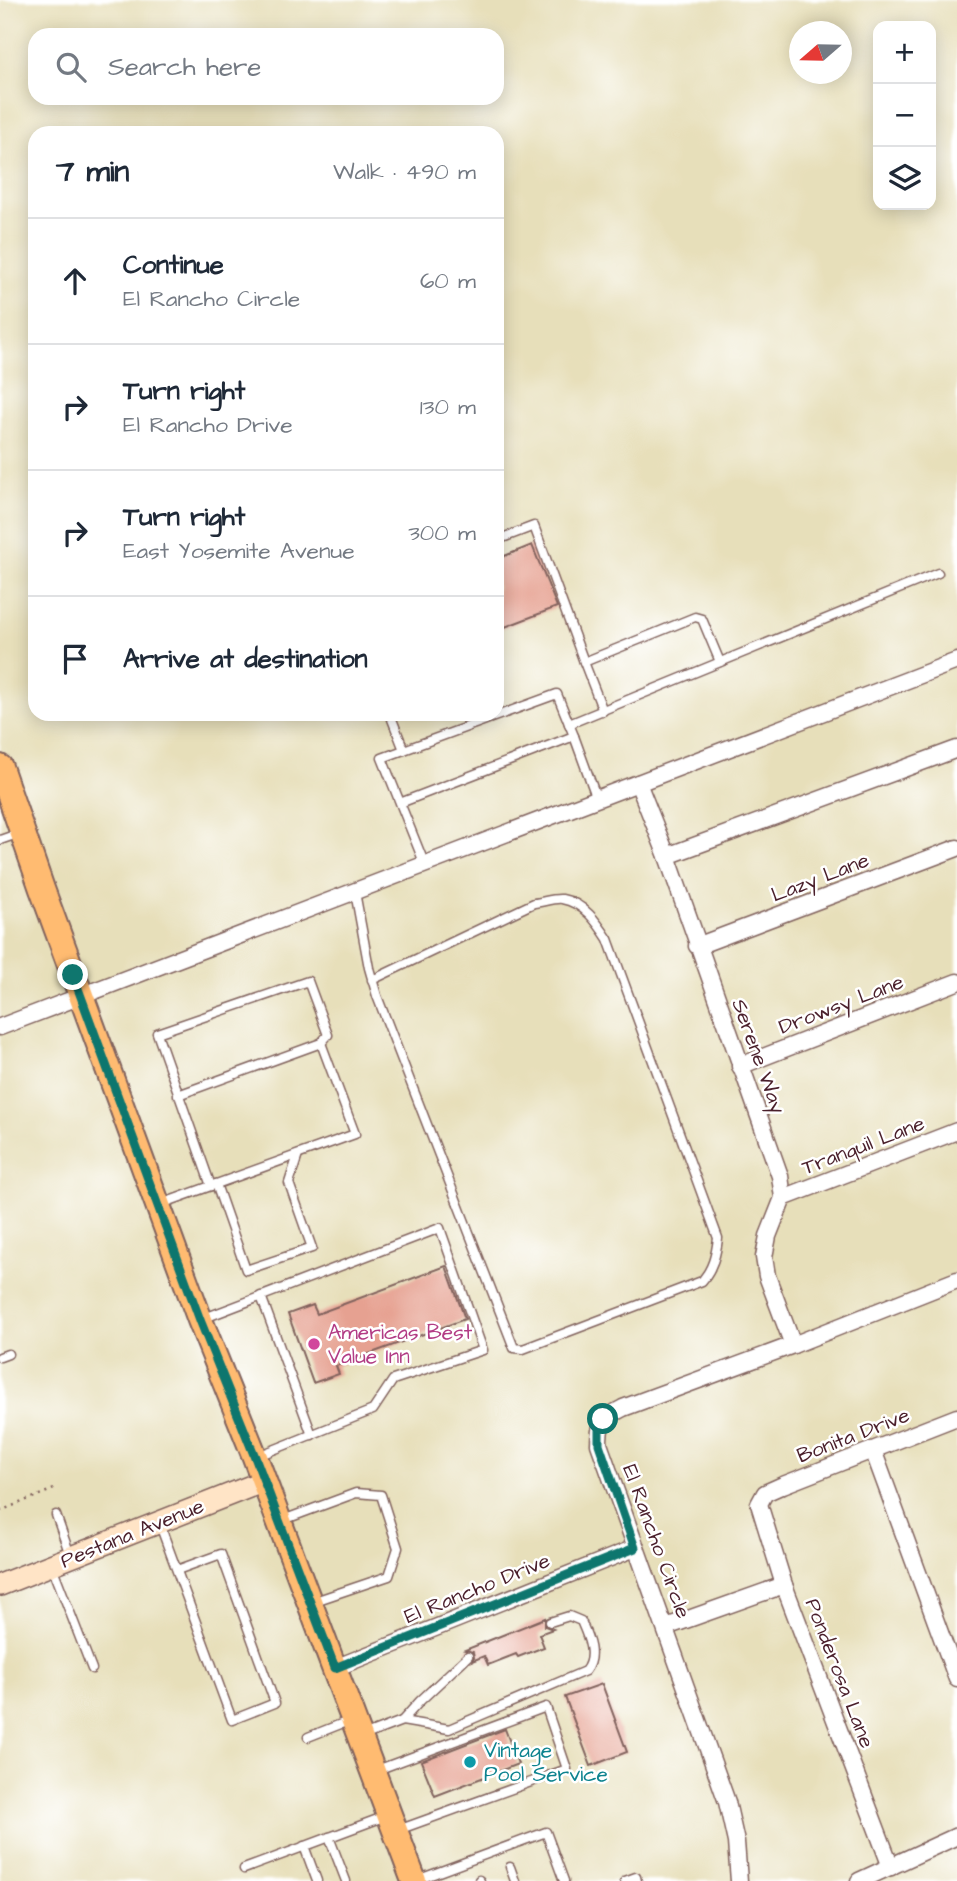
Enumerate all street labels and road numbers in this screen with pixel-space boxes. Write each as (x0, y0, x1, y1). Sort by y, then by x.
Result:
street label: Lazy Lane (767, 846, 874, 911)
street label: Drowsy Lane (775, 967, 909, 1043)
street label: Serene Way (722, 995, 793, 1119)
street label: Tranquil Lane (798, 1109, 929, 1182)
street label: Bonita Drive (793, 1401, 914, 1470)
street label: El Rancho Circle (615, 1460, 698, 1622)
street label: Pestana Avenue (56, 1491, 208, 1575)
street label: El Rancho Drive (400, 1546, 554, 1631)
street label: Ponderosa Lane (798, 1594, 881, 1752)

